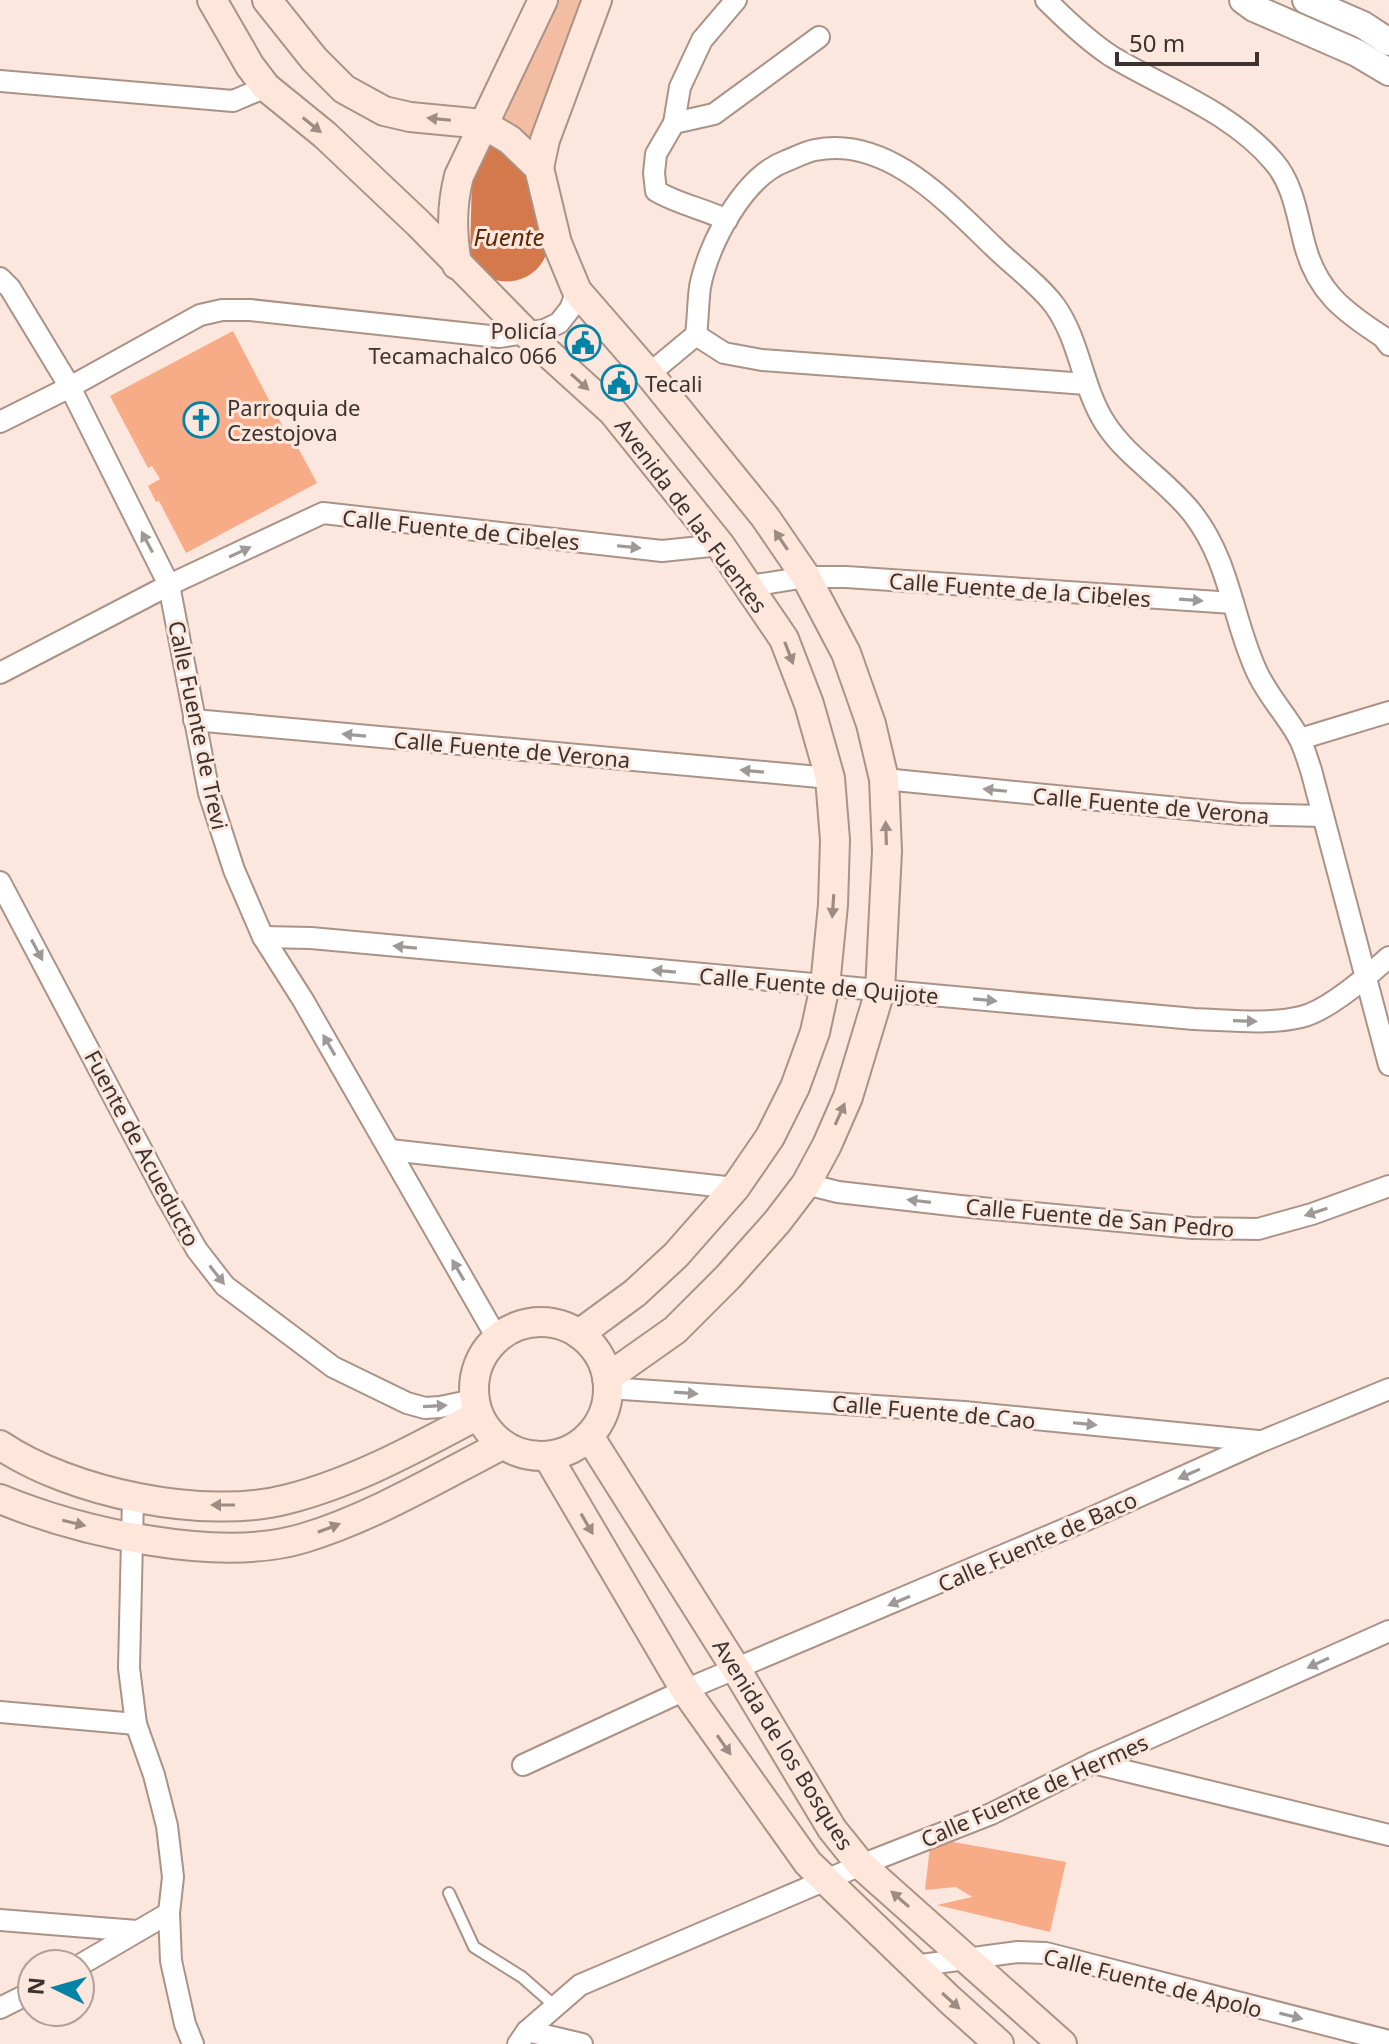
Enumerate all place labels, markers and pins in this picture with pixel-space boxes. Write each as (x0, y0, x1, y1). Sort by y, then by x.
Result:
place label: Policía Tecamachalco 066 (369, 315, 557, 370)
public building icon: Policía Tecamachalco 066 (564, 324, 602, 362)
public building icon: Tecali (600, 364, 638, 402)
place label: Tecali (645, 368, 702, 398)
place label: Parroquia de Czestojova (227, 392, 361, 447)
church icon: Parroquia de Czestojova (182, 401, 220, 439)

